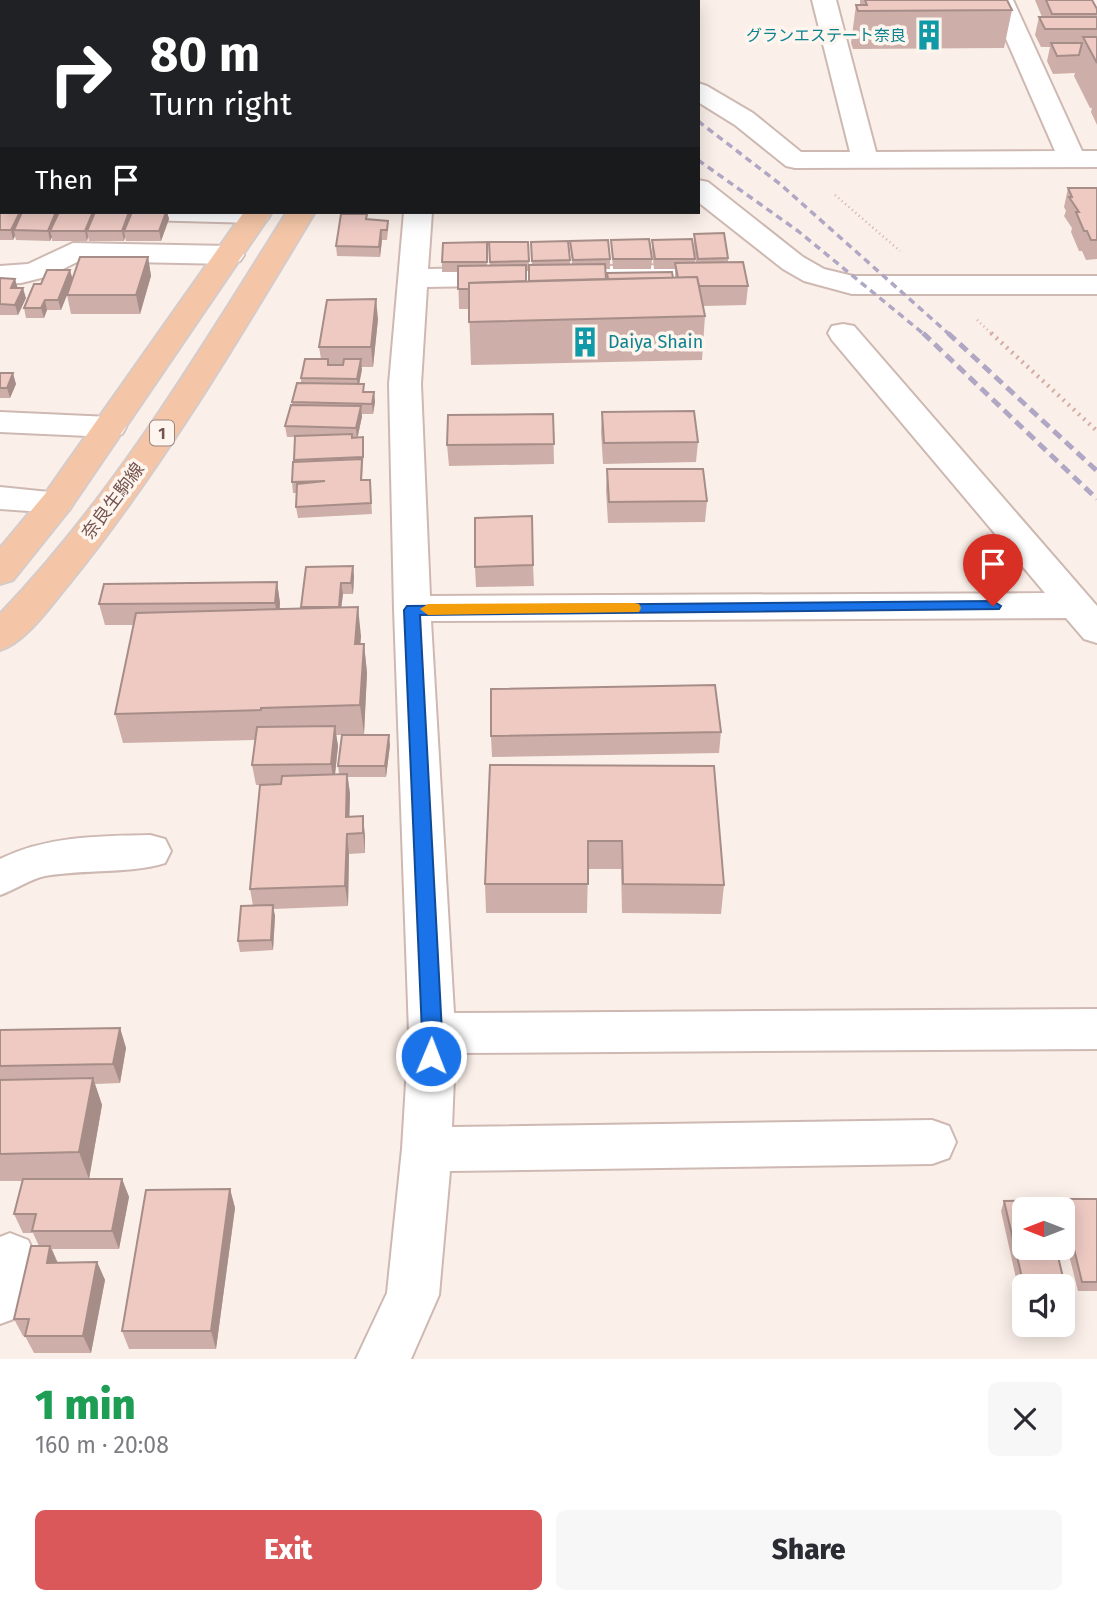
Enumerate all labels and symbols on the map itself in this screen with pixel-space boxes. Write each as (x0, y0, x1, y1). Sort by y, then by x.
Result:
building icon: グランエステート奈良 (912, 18, 946, 52)
place label: グランエステート奈良 (746, 26, 906, 45)
building icon: Daiya Shain (568, 325, 602, 359)
place label: Daiya Shain (608, 331, 703, 353)
road number: 1 (150, 420, 174, 446)
street label: 奈良生駒線 (77, 458, 149, 544)
pin (963, 534, 1023, 606)
position arrow (394, 1019, 468, 1093)
north arrow (1012, 1197, 1074, 1260)

